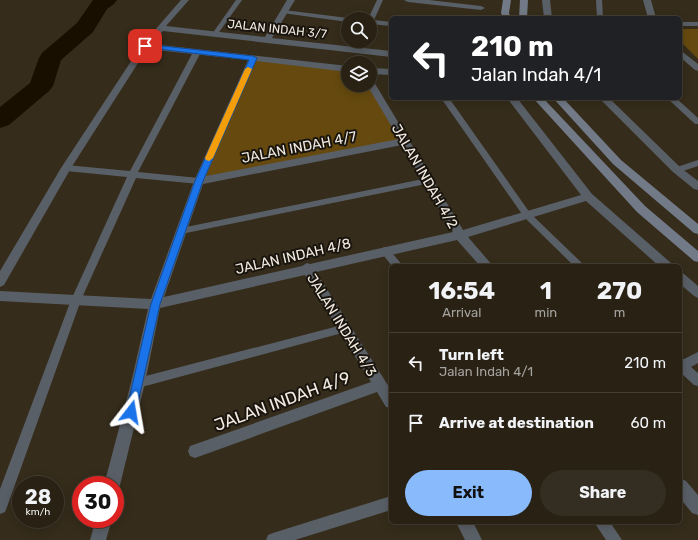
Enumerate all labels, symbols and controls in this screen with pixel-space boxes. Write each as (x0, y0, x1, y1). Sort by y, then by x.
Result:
map controls (341, 12, 377, 92)
button: search (341, 12, 377, 48)
street label: JALAN INDAH 3/7 (227, 17, 327, 41)
pin (128, 29, 162, 63)
text: 210 m (471, 30, 554, 63)
icon: left (405, 32, 457, 84)
icon: arrive (134, 35, 156, 57)
button: layers (341, 56, 377, 92)
text: Jalan Indah 4/1 (471, 64, 601, 86)
street label: JALAN INDAH 4/2 (388, 121, 461, 231)
street label: JALAN INDAH 4/7 (240, 128, 358, 167)
street label: JALAN INDAH 4/8 (234, 235, 353, 278)
street label: JALAN INDAH 4/3 (303, 271, 380, 380)
text: 16:54 (429, 277, 495, 305)
text: 1 (540, 277, 552, 305)
text: 270 (597, 277, 642, 305)
text: Arrival (442, 305, 481, 320)
text: min (535, 305, 557, 320)
text: m (614, 305, 625, 320)
text: Turn left (439, 346, 504, 364)
icon: left (405, 352, 427, 374)
text: 210 m (624, 354, 666, 372)
text: Jalan Indah 4/1 (439, 364, 533, 379)
street label: JALAN INDAH 4/9 (211, 367, 353, 435)
position arrow (110, 391, 152, 433)
icon: arrive (405, 412, 427, 434)
text: Arrive at destination (439, 414, 594, 432)
text: 60 m (630, 414, 666, 432)
button: Exit (405, 470, 532, 516)
button: Share (540, 470, 666, 516)
speed limit sign: 30 (72, 476, 124, 528)
text: 28 (25, 485, 51, 509)
text: km/h (26, 506, 50, 518)

